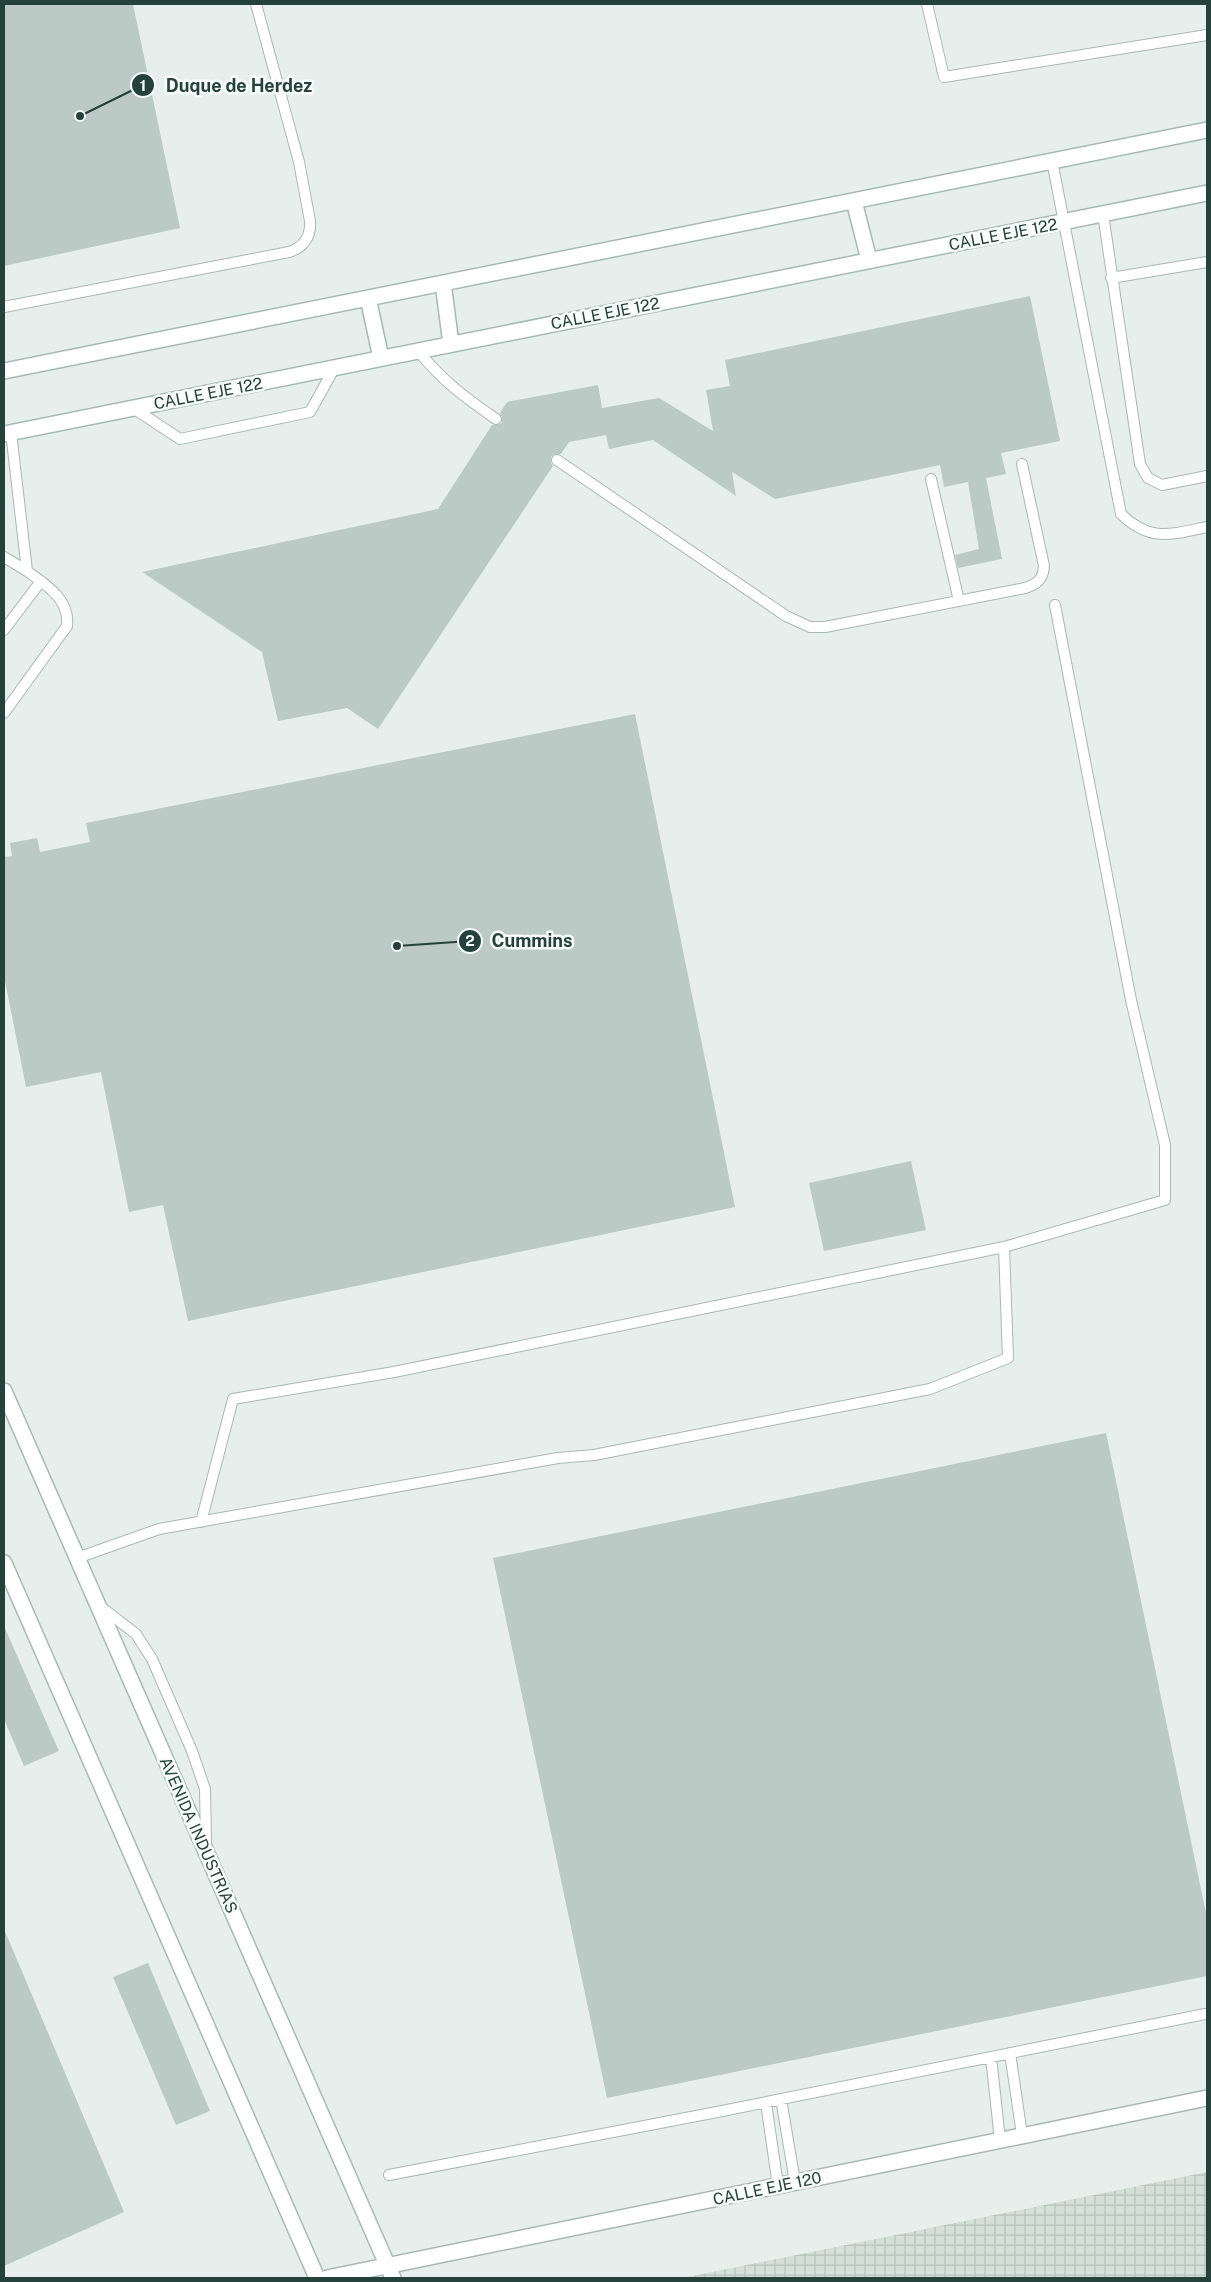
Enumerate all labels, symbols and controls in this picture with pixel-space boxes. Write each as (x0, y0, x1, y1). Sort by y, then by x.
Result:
callout: Duque de Herdez (131, 69, 322, 102)
text: Duque de Herdez (166, 75, 312, 96)
text: 1 (140, 77, 146, 94)
street label: CALLE EJE 122 (947, 215, 1059, 254)
street label: CALLE EJE 122 (549, 294, 661, 333)
street label: CALLE EJE 122 (152, 374, 264, 413)
callout: Cummins (457, 924, 583, 957)
text: Cummins (492, 930, 572, 951)
text: 2 (465, 932, 475, 949)
street label: AVENIDA INDUSTRIAS (156, 1754, 242, 1916)
street label: CALLE EJE 120 (711, 2168, 823, 2209)

